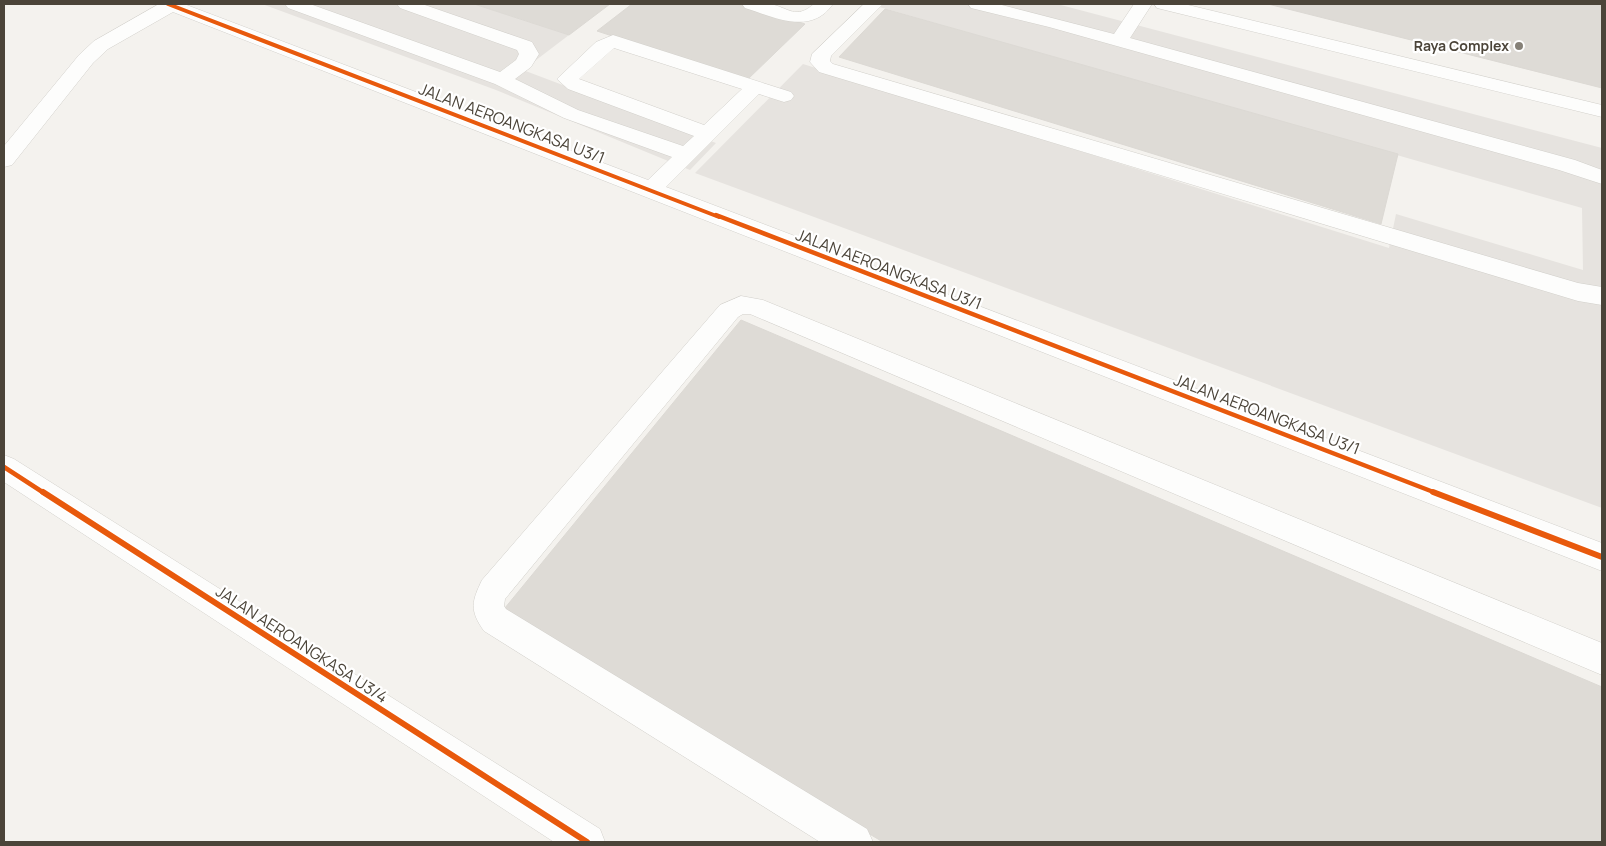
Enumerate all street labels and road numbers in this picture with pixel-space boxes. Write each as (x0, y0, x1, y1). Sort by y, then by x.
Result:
street label: JALAN AEROANGKASA U3/1 (416, 77, 608, 169)
street label: JALAN AEROANGKASA U3/1 (793, 223, 985, 315)
street label: JALAN AEROANGKASA U3/1 (1171, 368, 1363, 460)
street label: JALAN AEROANGKASA U3/4 (212, 580, 392, 708)

